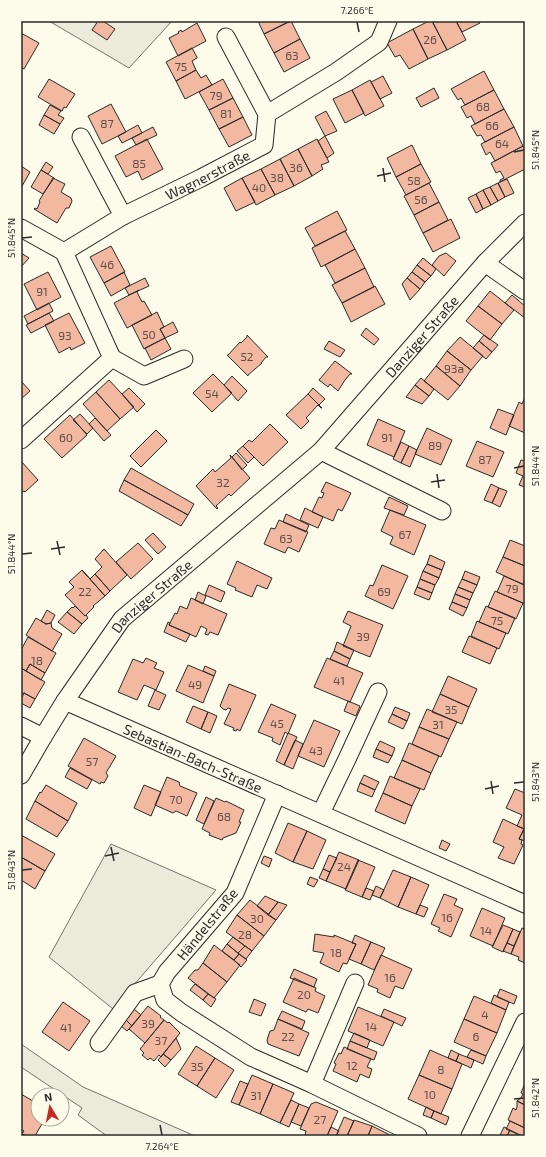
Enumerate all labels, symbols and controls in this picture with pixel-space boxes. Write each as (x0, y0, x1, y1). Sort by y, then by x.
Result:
text: 7.266°E (340, 4, 374, 16)
house number: 26 (423, 32, 437, 46)
house number: 63 (285, 48, 299, 62)
house number: 75 (175, 59, 187, 73)
house number: 79 (209, 88, 223, 102)
house number: 68 (476, 99, 490, 113)
house number: 81 (220, 106, 232, 120)
house number: 87 (100, 116, 114, 130)
house number: 66 (485, 118, 499, 132)
text: 51.845°N (529, 130, 541, 170)
house number: 64 (495, 136, 509, 150)
street label: Wagnerstraße (162, 146, 252, 203)
house number: 85 (132, 156, 146, 170)
house number: 36 (289, 160, 303, 174)
house number: 38 (270, 170, 284, 184)
house number: 58 (407, 173, 421, 187)
house number: 40 (252, 180, 266, 194)
house number: 56 (414, 192, 428, 206)
text: 51.845°N (5, 218, 17, 258)
house number: 46 (100, 257, 114, 271)
house number: 91 (36, 284, 48, 298)
street label: Danziger Straße (381, 292, 462, 380)
house number: 50 (142, 327, 156, 341)
house number: 93 (58, 328, 72, 342)
house number: 52 (240, 349, 254, 363)
house number: 93a (444, 361, 464, 375)
house number: 54 (205, 386, 219, 400)
house number: 60 (59, 430, 73, 444)
house number: 91 (381, 430, 393, 444)
house number: 89 (428, 438, 442, 452)
text: 51.844°N (529, 446, 541, 486)
house number: 87 (478, 452, 492, 466)
house number: 32 (216, 475, 230, 489)
house number: 67 (398, 527, 412, 541)
house number: 63 (279, 531, 293, 545)
text: 51.844°N (5, 534, 17, 574)
street label: Danziger Straße (107, 555, 195, 636)
house number: 79 (505, 581, 519, 595)
house number: 22 (78, 584, 92, 598)
house number: 69 (377, 584, 391, 598)
house number: 75 (491, 613, 503, 627)
house number: 39 (356, 629, 370, 643)
house number: 18 (31, 653, 43, 667)
house number: 41 (333, 673, 345, 687)
house number: 49 (188, 677, 202, 691)
house number: 35 (444, 702, 458, 716)
house number: 45 (270, 716, 284, 730)
house number: 31 (432, 717, 444, 731)
street label: Sebastian-Bach-Straße (121, 719, 265, 796)
house number: 43 (309, 743, 323, 757)
house number: 57 (86, 754, 98, 768)
text: 51.843°N (529, 762, 541, 802)
house number: 70 (169, 792, 183, 806)
house number: 68 (217, 809, 231, 823)
text: 51.843°N (5, 850, 17, 890)
house number: 24 (337, 859, 351, 873)
street label: Händelstraße (173, 885, 241, 963)
house number: 16 (441, 910, 453, 924)
house number: 30 (250, 911, 264, 925)
house number: 14 (480, 923, 492, 937)
house number: 28 (238, 927, 252, 941)
house number: 18 (330, 945, 342, 959)
house number: 16 (384, 970, 396, 984)
house number: 20 (297, 987, 311, 1001)
house number: 4 (481, 1007, 489, 1021)
house number: 39 (141, 1016, 155, 1030)
house number: 14 (365, 1019, 377, 1033)
house number: 41 (60, 1020, 72, 1034)
house number: 22 (281, 1029, 295, 1043)
house number: 6 (473, 1029, 480, 1043)
house number: 37 (155, 1033, 167, 1047)
house number: 12 (346, 1058, 358, 1072)
house number: 35 (190, 1059, 204, 1073)
house number: 8 (437, 1062, 445, 1076)
text: 51.842°N (529, 1078, 541, 1118)
north arrow (30, 1087, 70, 1127)
house number: 10 (424, 1087, 436, 1101)
house number: 31 (250, 1088, 262, 1102)
text: N (43, 1090, 53, 1104)
house number: 27 (314, 1112, 326, 1126)
text: 7.264°E (145, 1140, 179, 1152)

